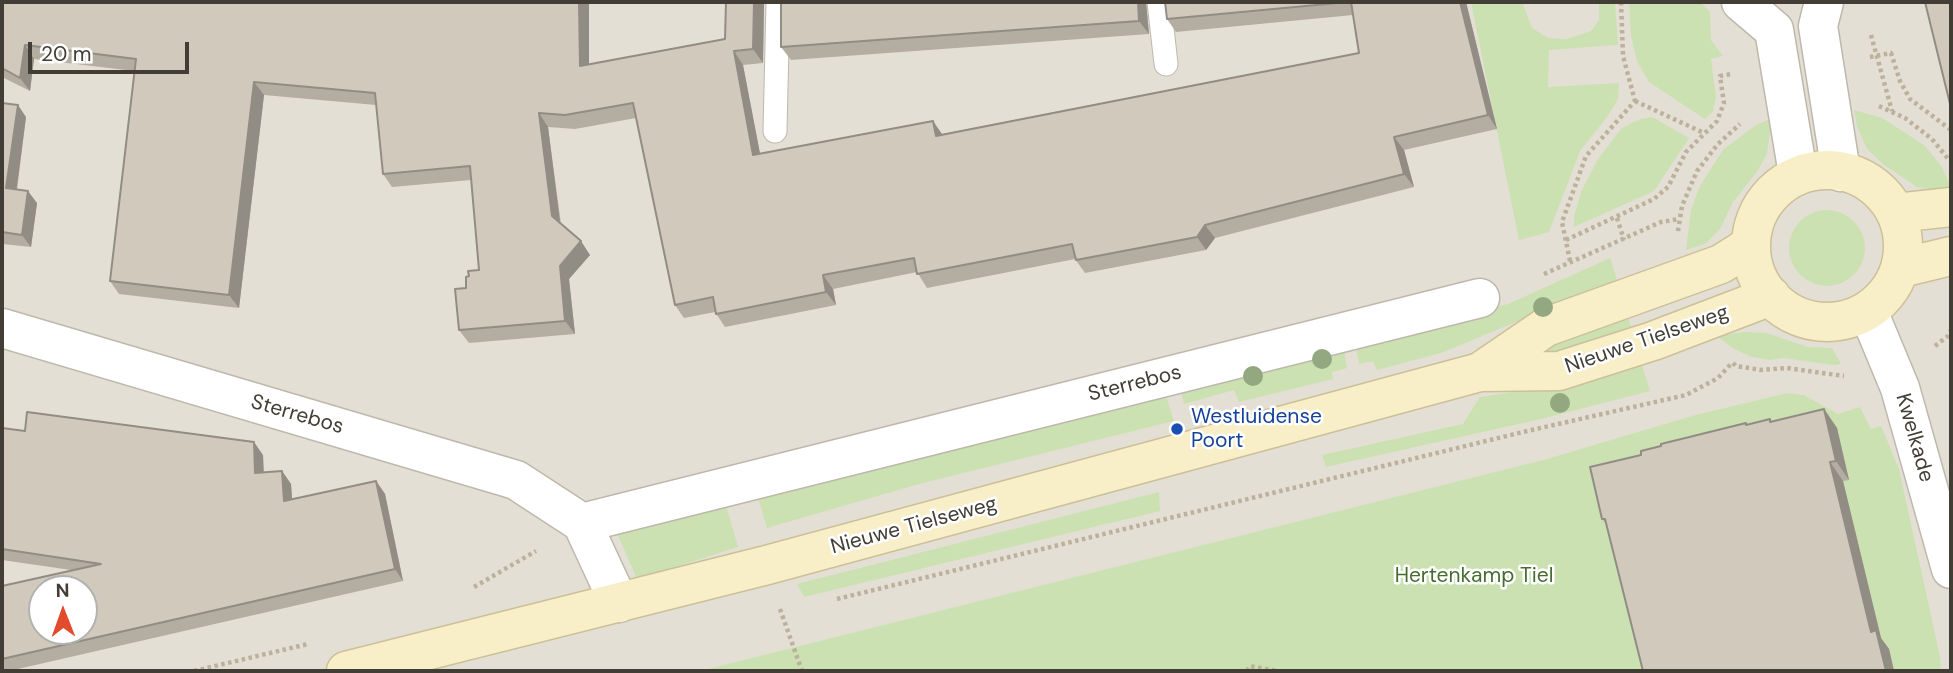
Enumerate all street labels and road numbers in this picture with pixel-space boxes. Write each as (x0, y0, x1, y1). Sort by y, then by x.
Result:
street label: Nieuwe Tielseweg (1562, 300, 1732, 380)
street label: Sterrebos (1086, 360, 1184, 408)
street label: Sterrebos (248, 390, 346, 440)
street label: Kwelkade (1889, 391, 1939, 485)
street label: Nieuwe Tielseweg (828, 492, 1000, 560)

